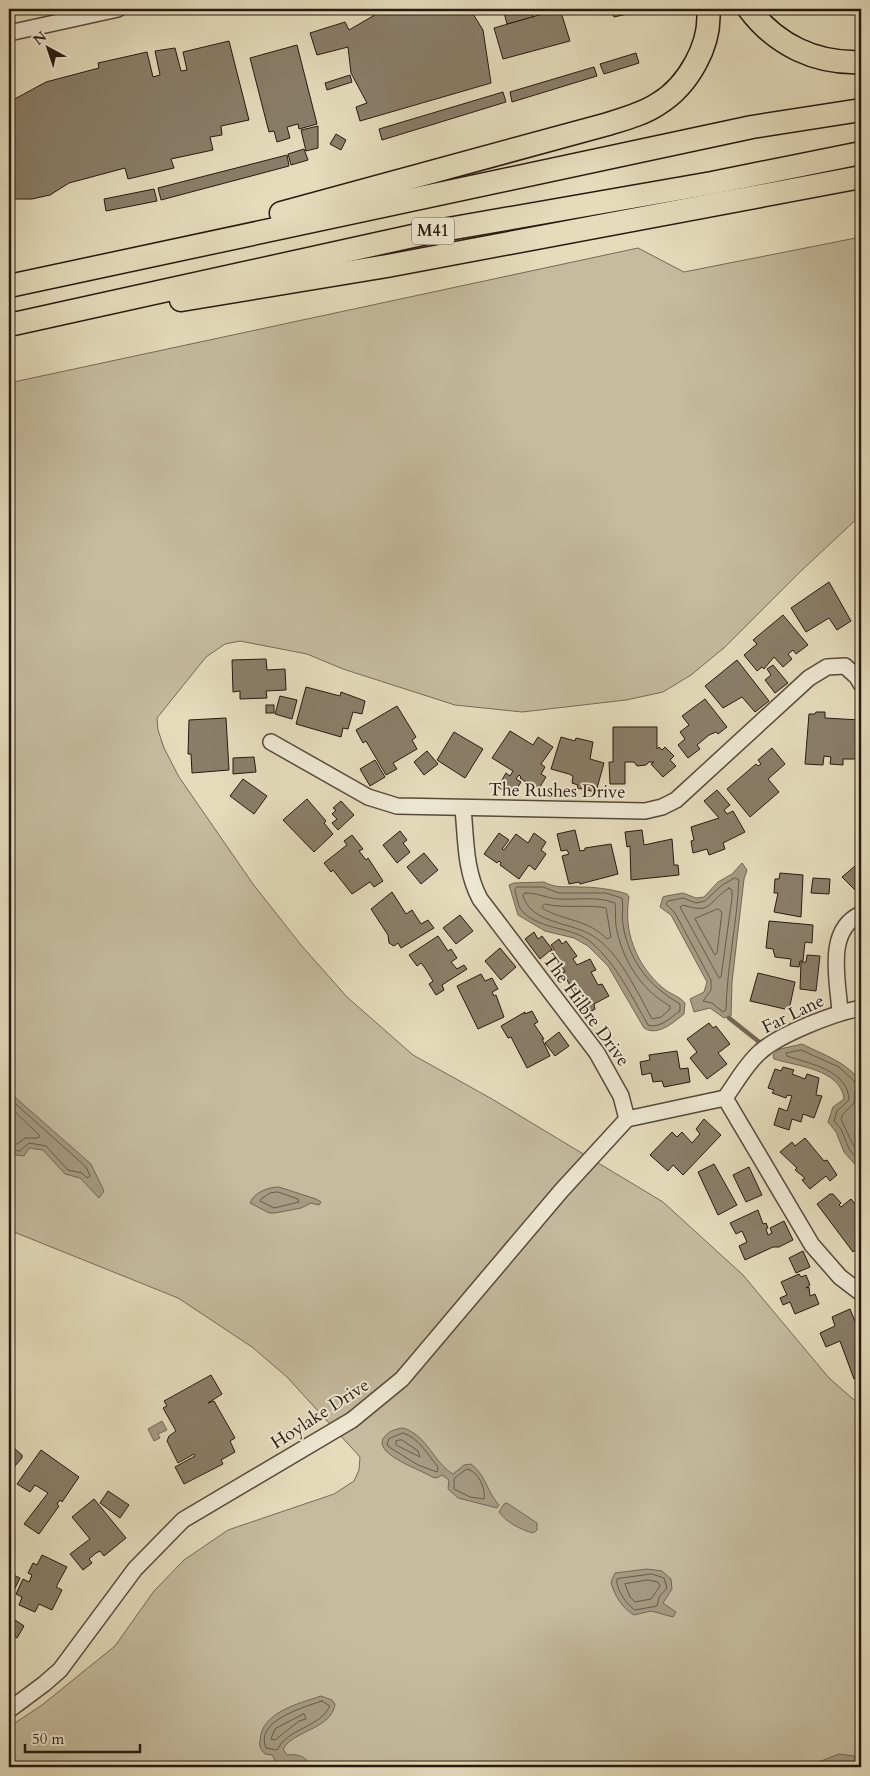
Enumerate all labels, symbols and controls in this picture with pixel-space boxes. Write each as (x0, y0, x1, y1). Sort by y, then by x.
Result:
north arrow (22, 22, 72, 72)
text: N (29, 27, 51, 50)
road number: M41 (412, 218, 454, 245)
street label: The Rushes Drive (488, 777, 626, 805)
street label: The Hilbre Drive (537, 949, 635, 1071)
street label: Far Lane (758, 988, 828, 1040)
street label: Hoylake Drive (266, 1373, 374, 1455)
scale bar (25, 1721, 140, 1753)
text: 50 m (32, 1729, 64, 1749)

